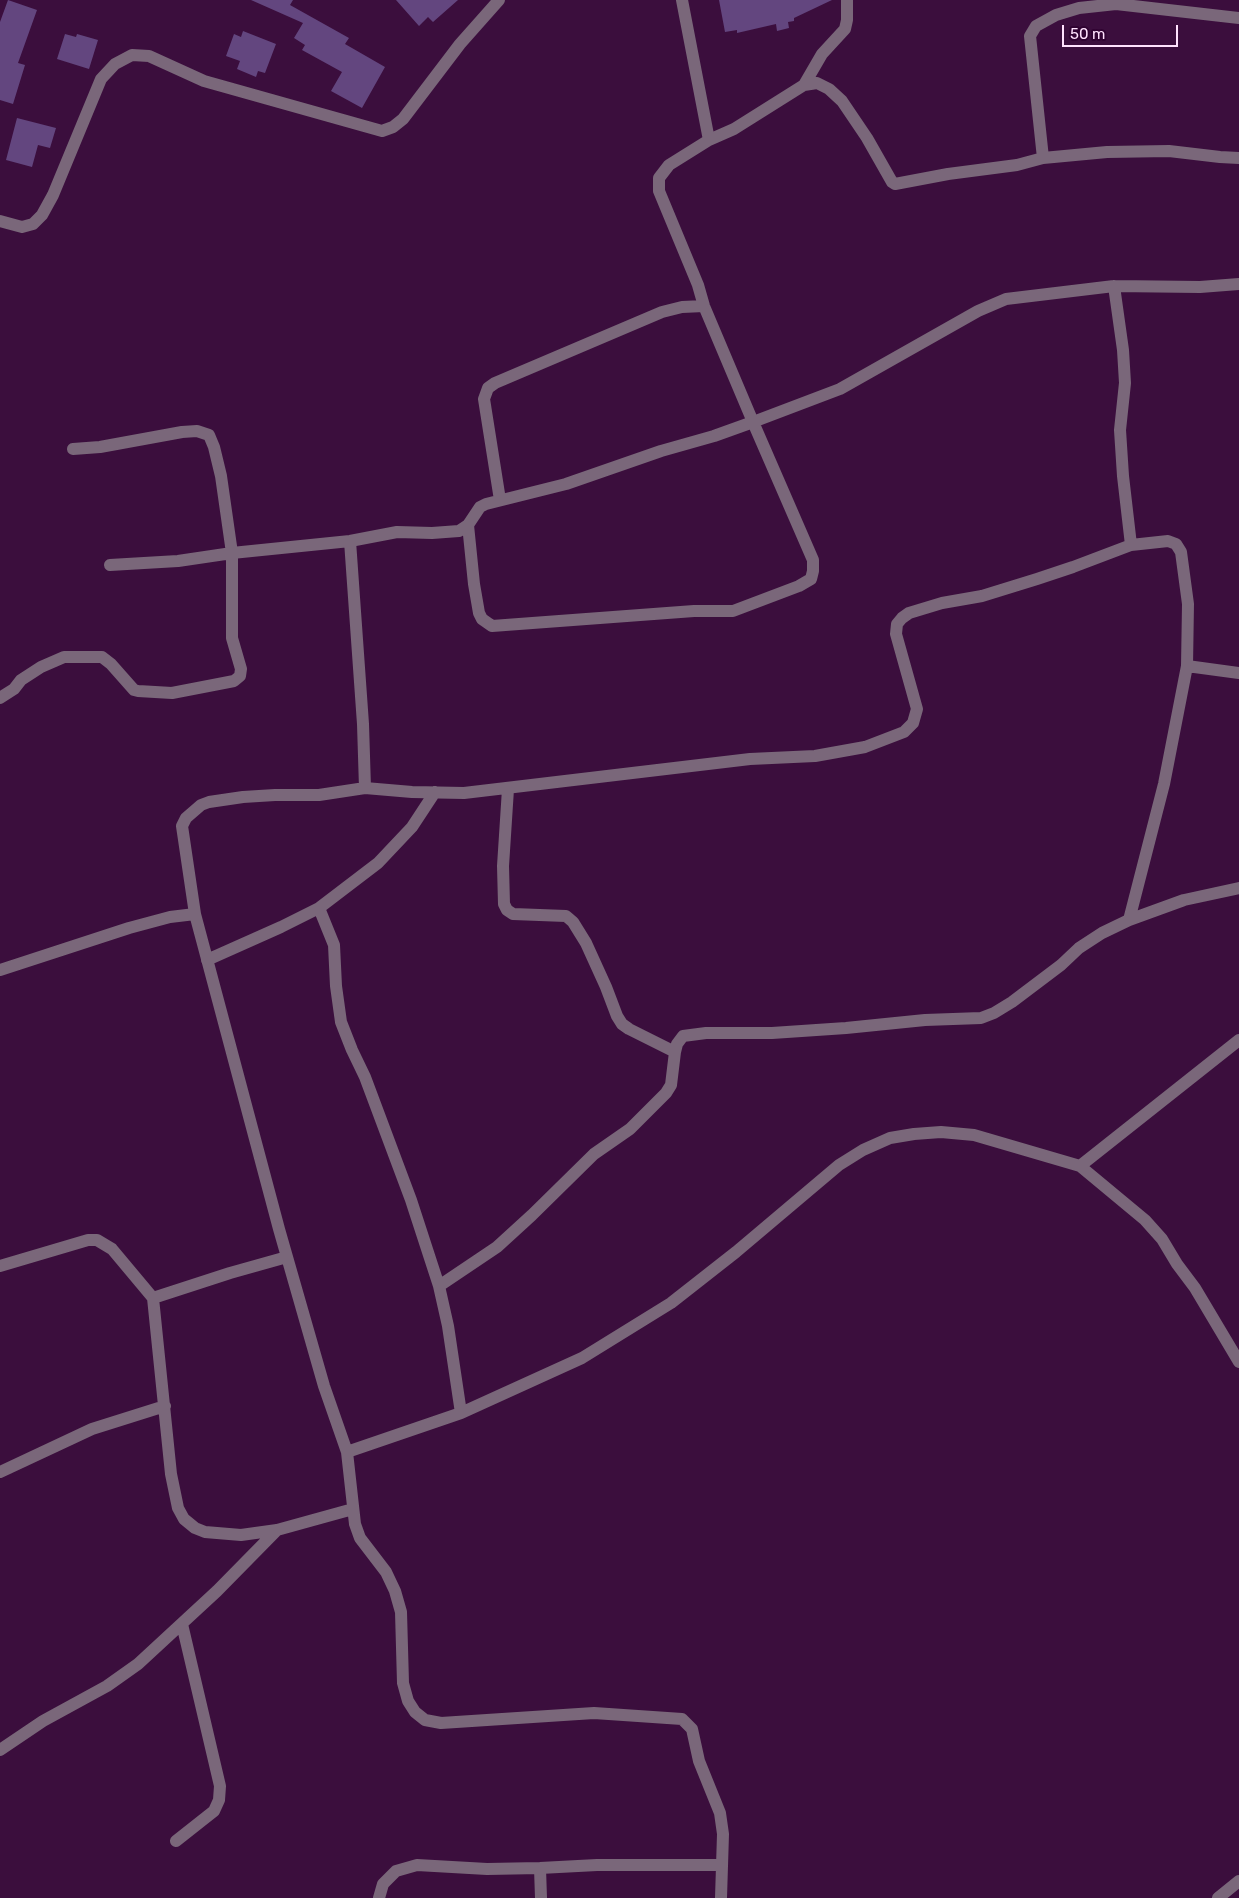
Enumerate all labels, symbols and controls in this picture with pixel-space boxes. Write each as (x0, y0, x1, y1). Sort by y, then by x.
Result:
scale bar (1064, 15, 1180, 47)
text: 50 m (1070, 25, 1105, 43)

